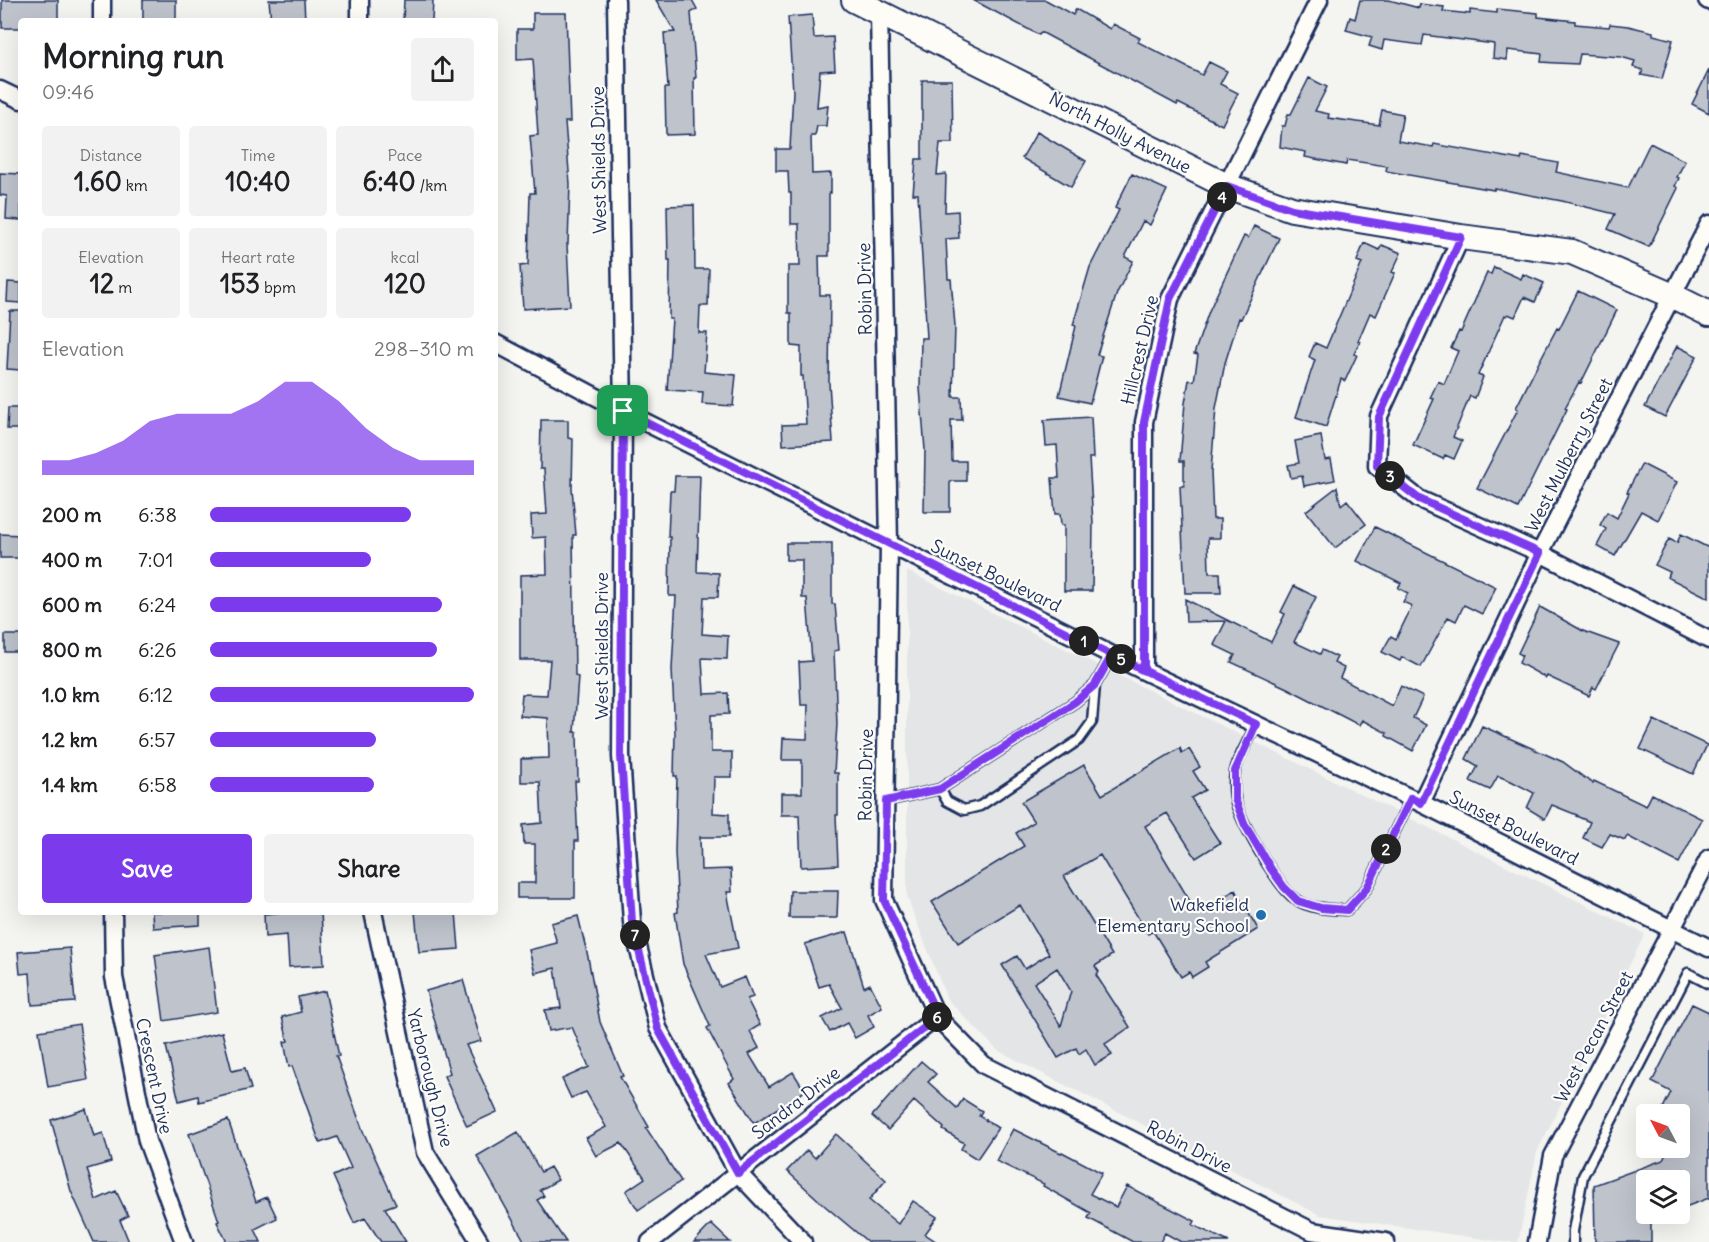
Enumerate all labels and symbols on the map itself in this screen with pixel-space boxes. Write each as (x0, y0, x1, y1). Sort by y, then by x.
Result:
street label: West Shields Drive (586, 86, 611, 234)
street label: North Holly Avenue (1045, 87, 1195, 178)
pin: 4 (1207, 182, 1237, 212)
street label: Robin Drive (852, 242, 877, 336)
street label: Hillcrest Drive (1116, 293, 1163, 407)
street label: West Mulberry Street (1520, 374, 1617, 536)
pin (597, 385, 648, 436)
pin: 3 (1375, 461, 1405, 491)
street label: Sunset Boulevard (927, 534, 1065, 617)
street label: West Shields Drive (590, 572, 613, 720)
pin: 1 (1069, 626, 1099, 656)
pin: 5 (1106, 644, 1136, 674)
street label: Robin Drive (853, 728, 878, 822)
street label: Sunset Boulevard (1446, 785, 1583, 870)
pin: 2 (1371, 834, 1401, 864)
place label: Wakefield Elementary School (1097, 893, 1249, 937)
marker: Wakefield Elementary School (1254, 908, 1268, 922)
pin: 7 (620, 920, 650, 950)
street label: West Pecan Street (1549, 967, 1638, 1107)
pin: 6 (922, 1002, 952, 1032)
street label: Yarborough Drive (402, 1006, 459, 1149)
street label: Crescent Drive (131, 1016, 178, 1136)
street label: Sandra Drive (747, 1061, 844, 1144)
north arrow (1636, 1104, 1690, 1158)
street label: Robin Drive (1143, 1115, 1236, 1178)

